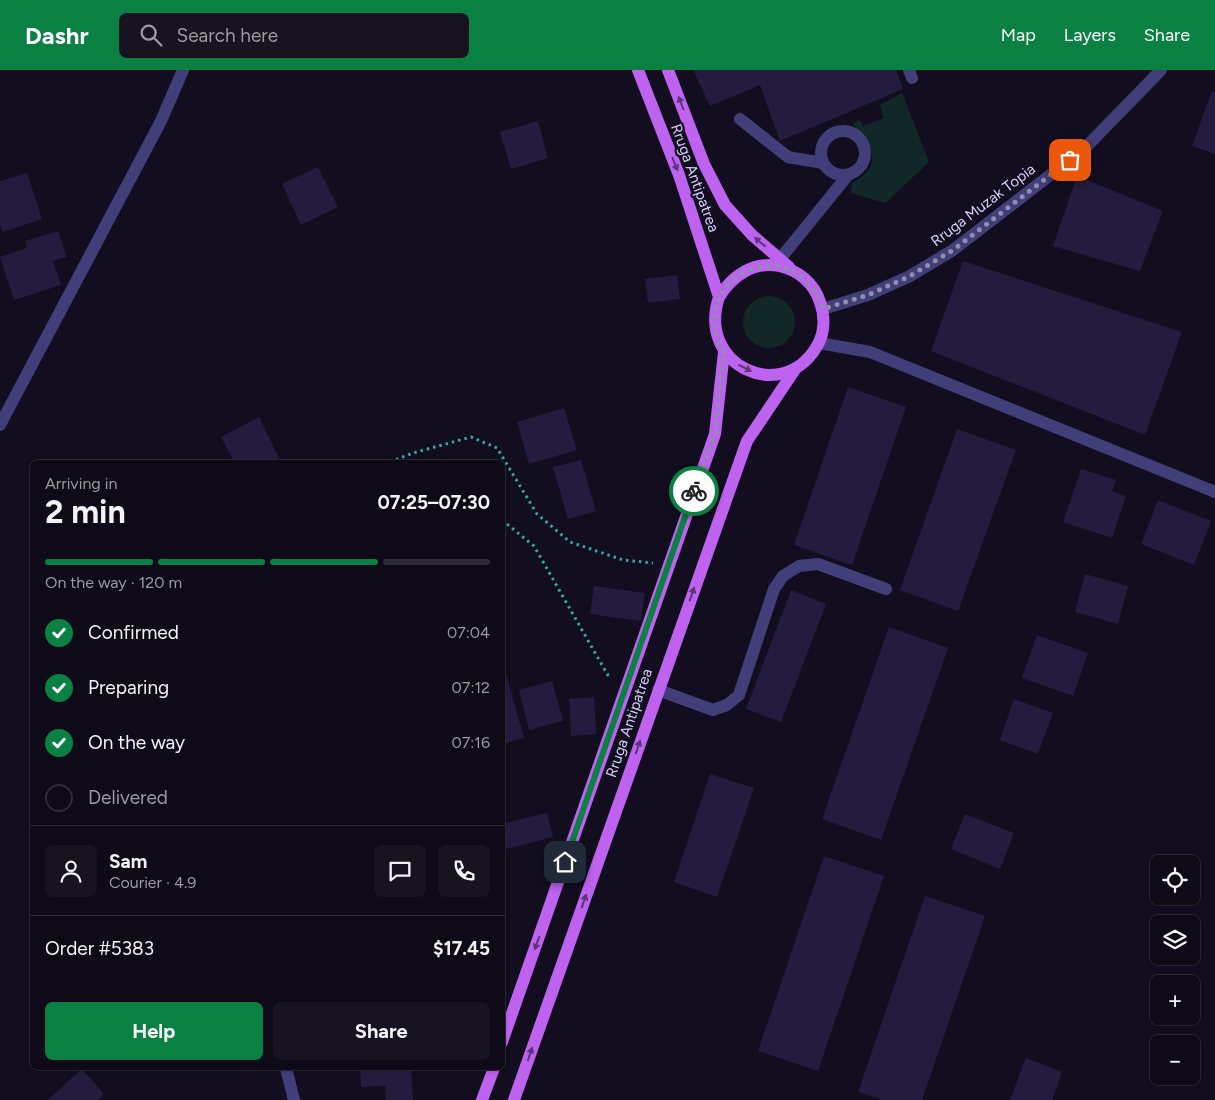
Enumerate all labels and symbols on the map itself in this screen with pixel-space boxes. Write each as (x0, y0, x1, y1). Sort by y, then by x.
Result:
one-way arrow (676, 96, 684, 110)
street label: Rruga Antipatrea (667, 121, 723, 235)
pin (1049, 139, 1091, 181)
one-way arrow (671, 157, 679, 172)
street label: Rruga Muzak Topia (927, 160, 1039, 250)
one-way arrow (754, 236, 766, 248)
one-way arrow (737, 364, 752, 372)
courier (669, 466, 719, 516)
one-way arrow (688, 586, 696, 601)
street label: Rruga Antipatrea (602, 666, 656, 780)
one-way arrow (635, 740, 642, 755)
pin (544, 841, 586, 883)
one-way arrow (581, 893, 588, 908)
one-way arrow (533, 935, 540, 950)
one-way arrow (526, 1046, 534, 1061)

